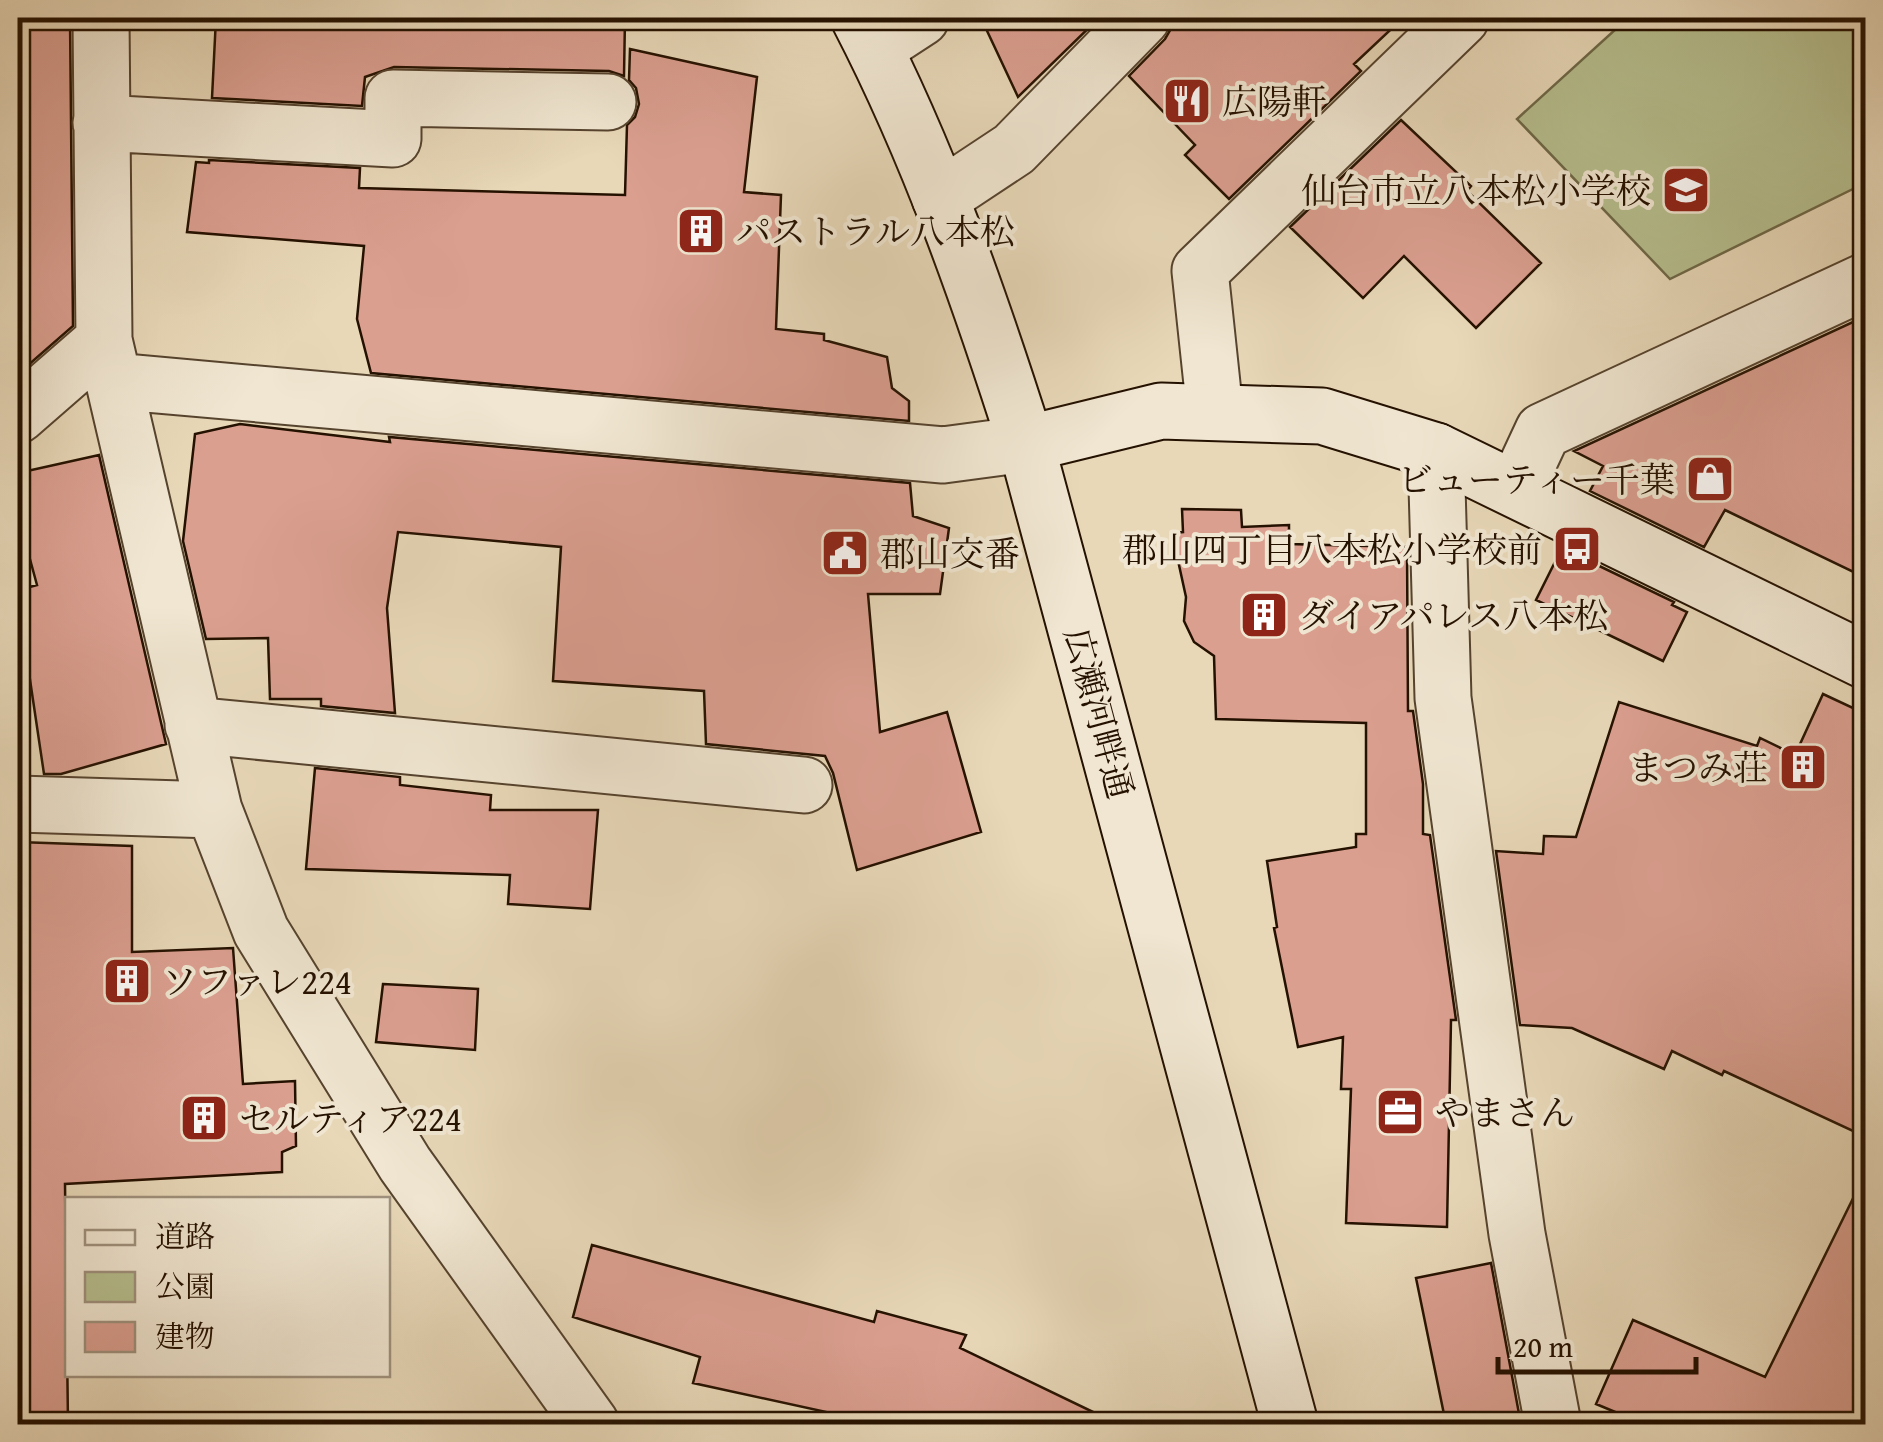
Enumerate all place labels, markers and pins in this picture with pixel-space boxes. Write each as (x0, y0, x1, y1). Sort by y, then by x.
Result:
restaurant icon: 広陽軒 (1161, 75, 1213, 127)
place label: 広陽軒 (1222, 76, 1327, 127)
school or university icon: 仙台市立八本松小学校 (1660, 164, 1712, 216)
place label: 仙台市立八本松小学校 (1301, 165, 1651, 216)
building icon: パストラル八本松 (675, 205, 727, 257)
place label: パストラル八本松 (736, 206, 1015, 257)
shop icon: ビューティー千葉 (1684, 453, 1736, 505)
place label: ビューティー千葉 (1398, 454, 1675, 505)
bus stop icon: 郡山四丁目八本松小学校前 (1551, 523, 1603, 575)
place label: 郡山四丁目八本松小学校前 (1122, 524, 1542, 575)
public building icon: 郡山交番 (819, 527, 871, 579)
place label: 郡山交番 (880, 528, 1020, 579)
building icon: ダイアパレス八本松 (1238, 589, 1290, 641)
place label: ダイアパレス八本松 (1299, 590, 1608, 641)
building icon: まつみ荘 (1777, 741, 1829, 793)
place label: まつみ荘 (1628, 742, 1768, 793)
building icon: ソファレ224 (101, 955, 153, 1007)
place label: ソファレ224 (162, 956, 352, 1007)
office icon: やまさん (1374, 1086, 1426, 1138)
place label: やまさん (1435, 1087, 1575, 1138)
building icon: セルティア224 (178, 1092, 230, 1144)
place label: セルティア224 (239, 1093, 462, 1144)

